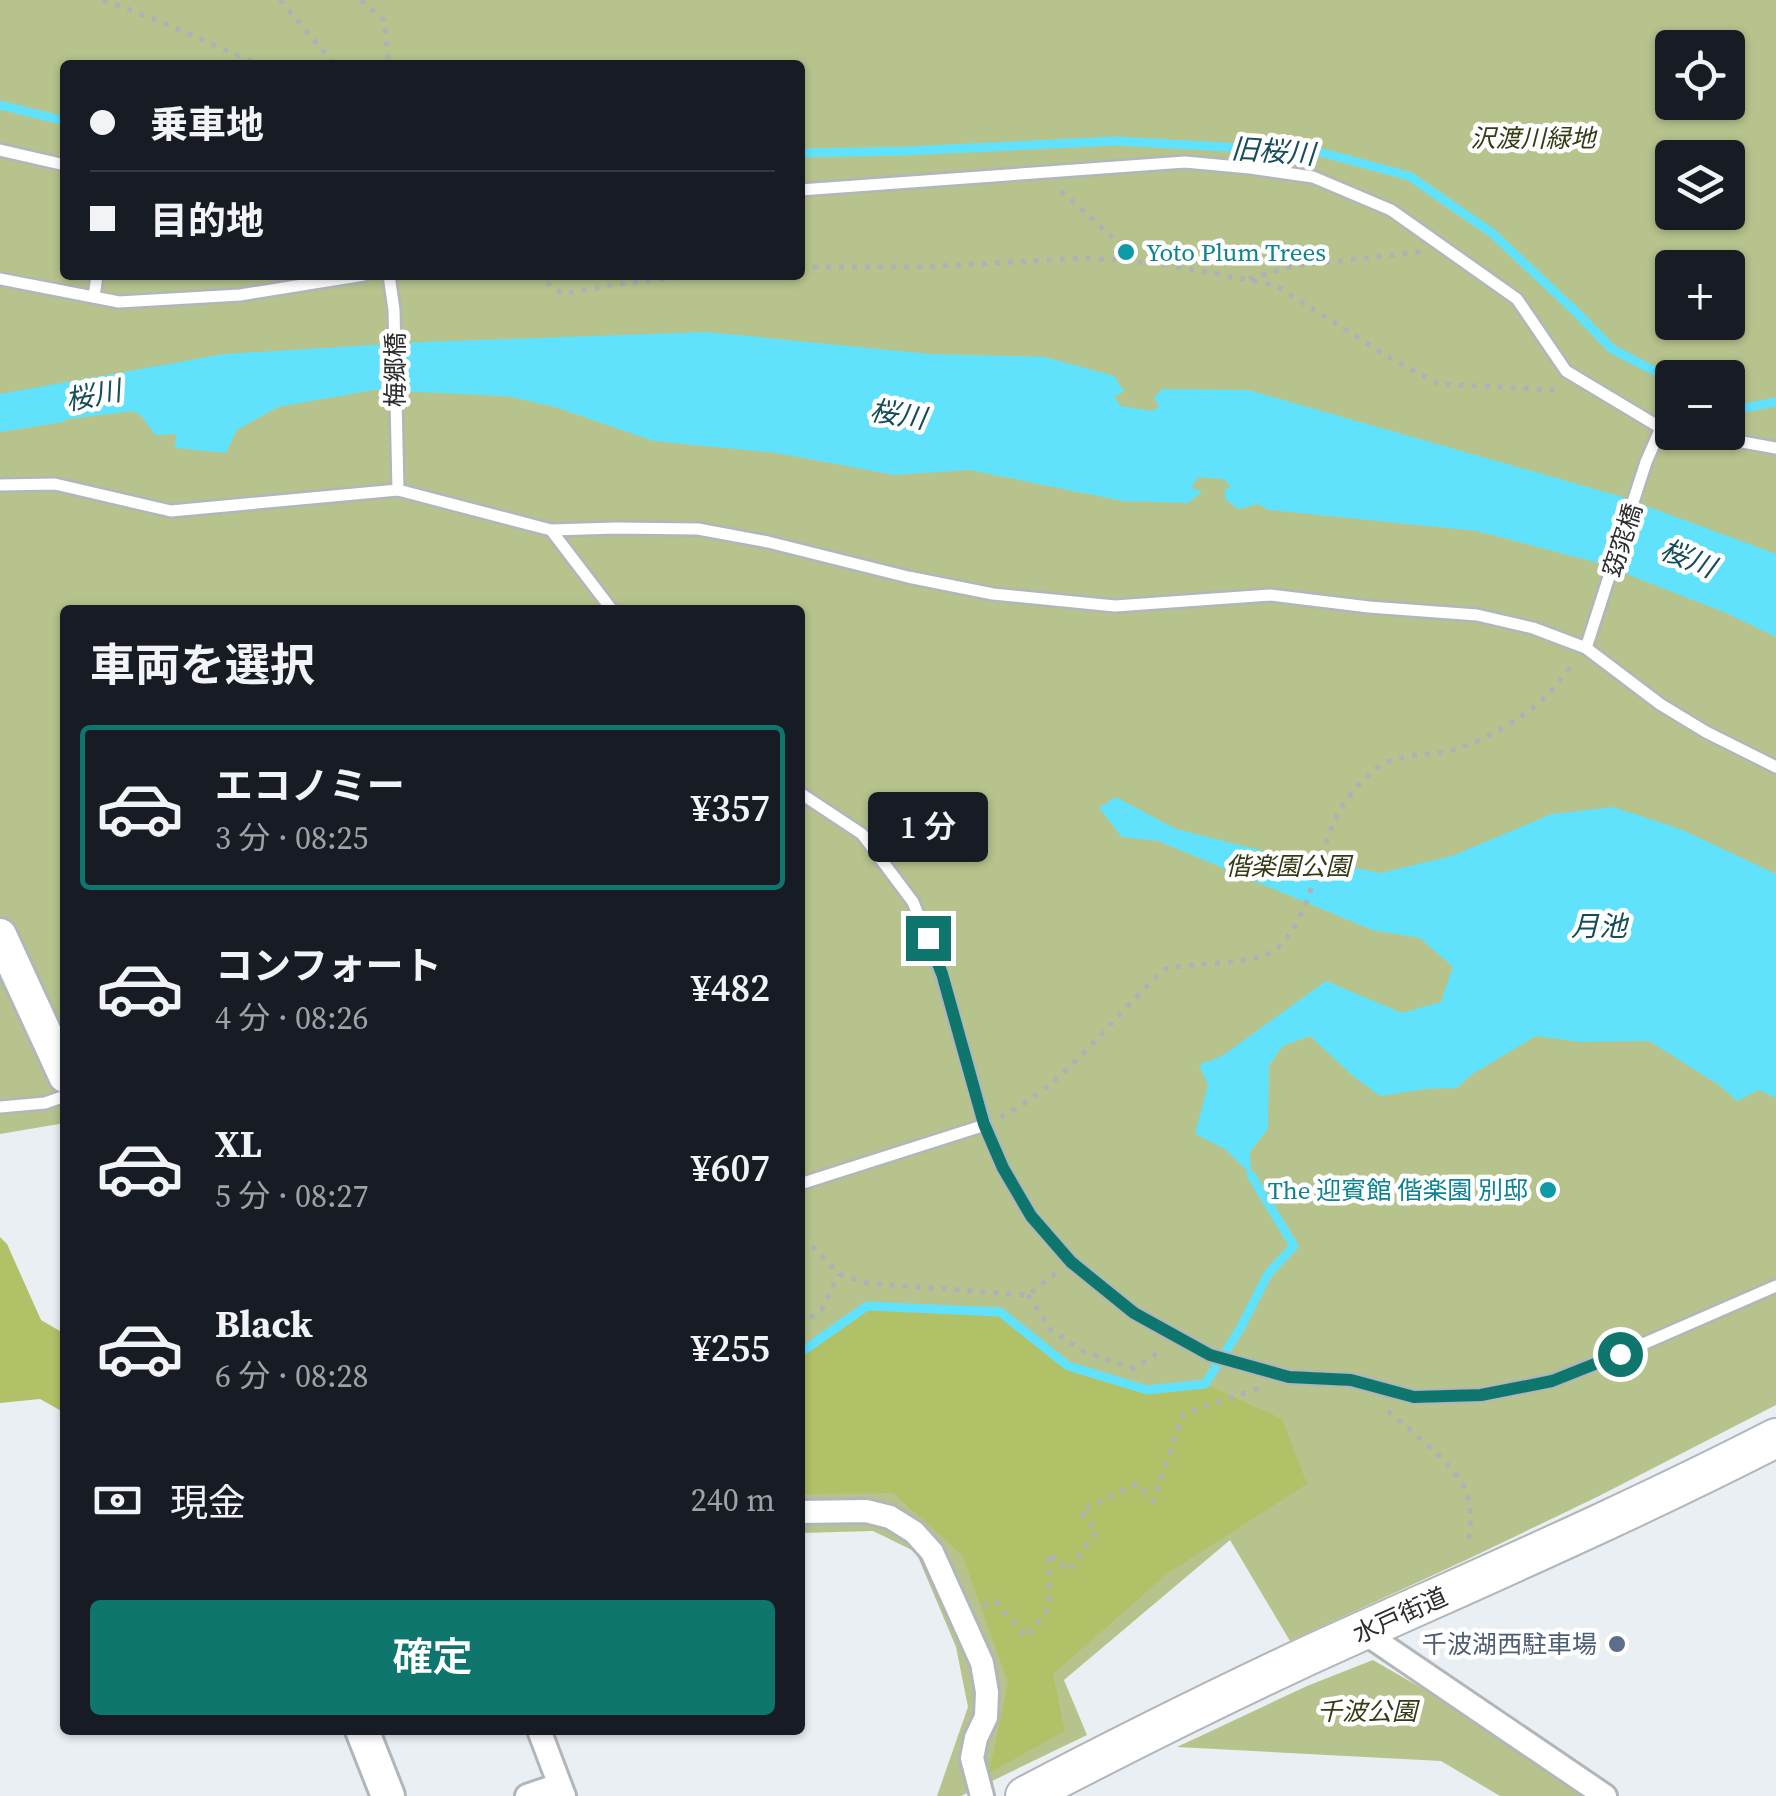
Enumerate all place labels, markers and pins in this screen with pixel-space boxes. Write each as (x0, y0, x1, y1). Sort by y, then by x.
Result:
place label: Yoto Plum Trees (1146, 235, 1326, 269)
marker: Yoto Plum Trees (1115, 241, 1137, 263)
place label: The 迎賓館 偕楽園 別邸 (1268, 1173, 1528, 1207)
marker: The 迎賓館 偕楽園 別邸 (1537, 1179, 1559, 1201)
place label: 千波湖西駐車場 (1422, 1627, 1597, 1661)
marker: 千波湖西駐車場 (1606, 1633, 1628, 1655)

